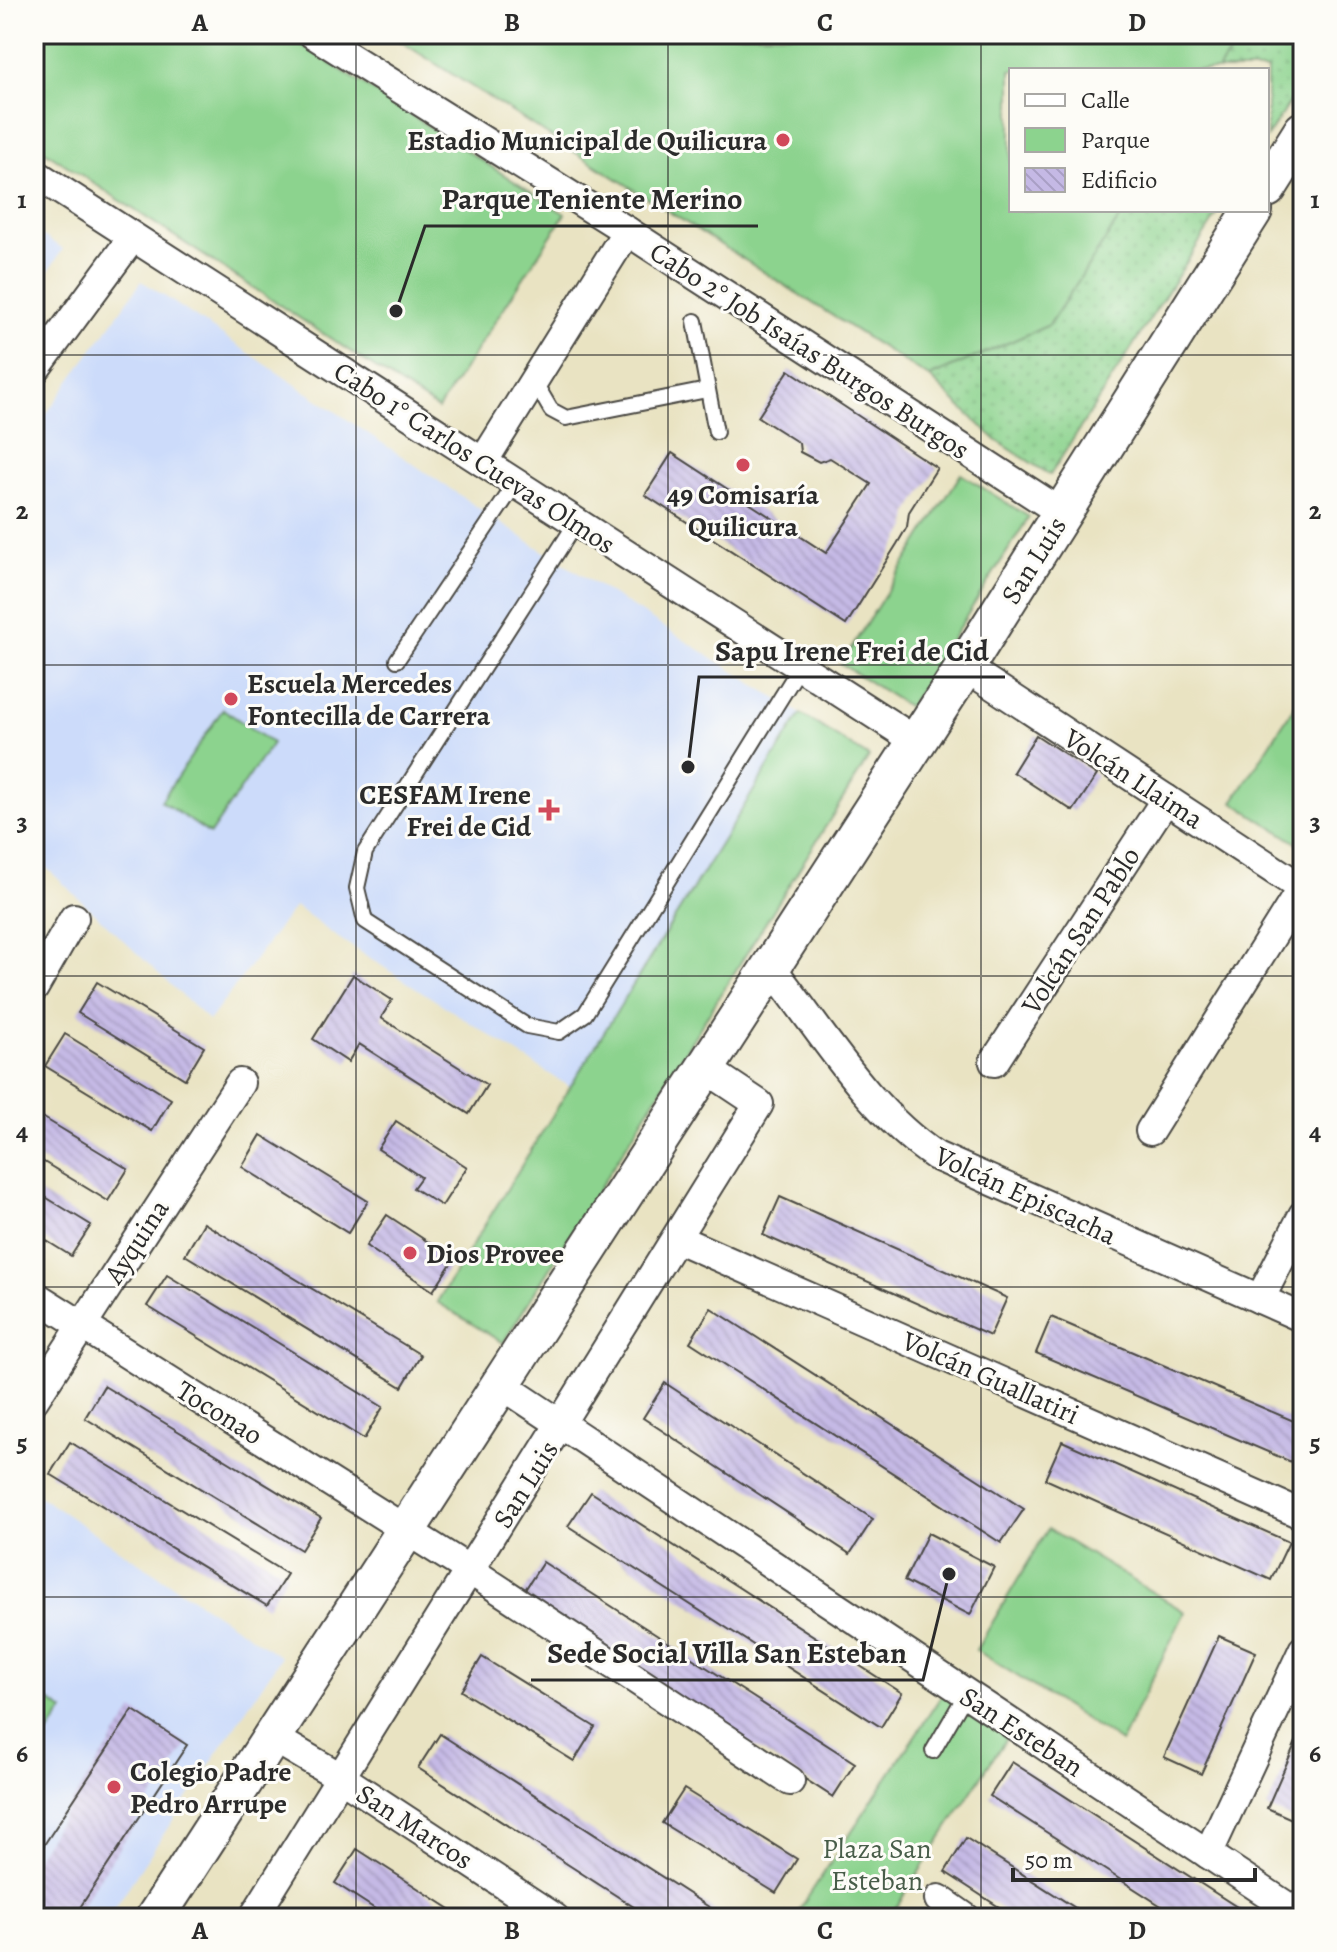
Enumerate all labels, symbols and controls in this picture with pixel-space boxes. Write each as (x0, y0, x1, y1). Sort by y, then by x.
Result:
text: A (191, 5, 209, 40)
text: B (504, 5, 520, 40)
text: C (817, 5, 833, 40)
text: D (1128, 5, 1146, 40)
legend (1009, 68, 1269, 212)
text: Calle (1081, 84, 1130, 116)
place label: Estadio Municipal de Quilicura (407, 122, 767, 160)
text: Parque (1081, 124, 1150, 156)
marker: Estadio Municipal de Quilicura (774, 131, 792, 149)
text: Edificio (1081, 164, 1157, 196)
callout: Parque Teniente Merino (425, 172, 758, 226)
text: Parque Teniente Merino (441, 179, 743, 219)
text: 1 (17, 182, 27, 217)
text: 1 (1310, 182, 1320, 217)
street label: Cabo 2° Job Isaías Burgos Burgos (642, 233, 977, 469)
street label: Cabo 1° Carlos Cuevas Olmos (326, 352, 623, 563)
marker: 49 Comisaría Quilicura (734, 456, 752, 474)
place label: 49 Comisaría Quilicura (667, 476, 819, 546)
text: 2 (16, 493, 29, 528)
text: 2 (1309, 493, 1322, 528)
street label: San Luis (992, 509, 1076, 612)
callout: Sapu Irene Frei de Cid (699, 623, 1005, 677)
text: Sapu Irene Frei de Cid (715, 631, 990, 671)
place label: Escuela Mercedes Fontecilla de Carrera (247, 665, 491, 735)
marker: Escuela Mercedes Fontecilla de Carrera (222, 690, 240, 708)
street label: Volcán Llaima (1055, 719, 1211, 838)
place label: CESFAM Irene Frei de Cid (359, 776, 532, 846)
marker: CESFAM Irene Frei de Cid (538, 799, 560, 821)
text: 3 (16, 804, 28, 839)
text: 3 (1309, 804, 1321, 839)
street label: Volcán San Pablo (1012, 840, 1149, 1022)
text: 4 (16, 1114, 28, 1149)
text: 4 (1309, 1114, 1321, 1149)
street label: Volcán Episcacha (928, 1137, 1123, 1255)
street label: Ayquina (95, 1192, 178, 1292)
place label: Dios Provee (426, 1235, 564, 1273)
marker: Dios Provee (401, 1244, 419, 1262)
street label: Volcán Guallatiri (895, 1321, 1085, 1434)
street label: Toconao (169, 1371, 270, 1454)
text: 5 (16, 1425, 28, 1460)
text: 5 (1309, 1425, 1321, 1460)
street label: San Luis (484, 1433, 568, 1536)
callout: Sede Social Villa San Esteban (531, 1626, 923, 1680)
text: Sede Social Villa San Esteban (547, 1633, 907, 1673)
street label: San Esteban (952, 1678, 1091, 1786)
text: 6 (16, 1736, 28, 1771)
text: 6 (1309, 1736, 1321, 1771)
place label: Colegio Padre Pedro Arrupe (130, 1753, 291, 1823)
street label: San Marcos (349, 1775, 480, 1879)
marker: Colegio Padre Pedro Arrupe (105, 1778, 123, 1796)
park label: Plaza San Esteban (822, 1830, 932, 1900)
scale bar (1013, 1832, 1255, 1882)
text: 50 m (1025, 1844, 1073, 1876)
text: A (191, 1913, 209, 1948)
text: B (504, 1913, 520, 1948)
text: C (817, 1913, 833, 1948)
text: D (1128, 1913, 1146, 1948)

